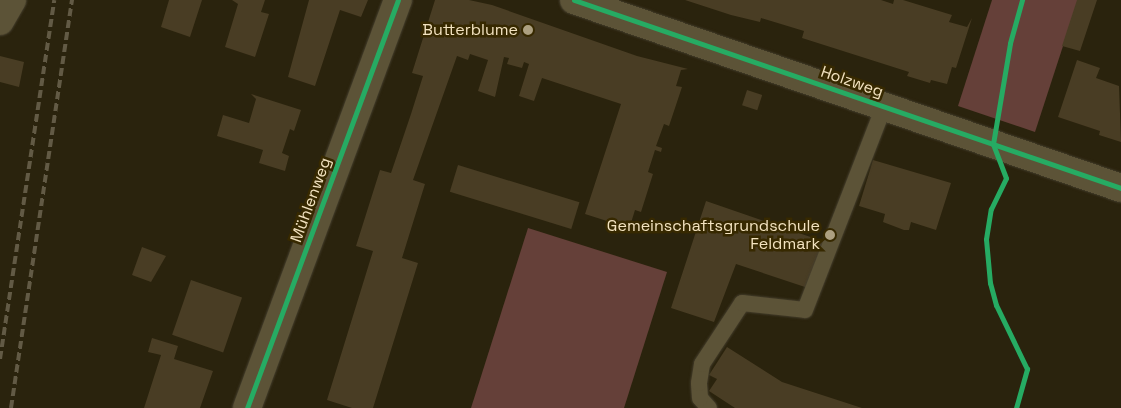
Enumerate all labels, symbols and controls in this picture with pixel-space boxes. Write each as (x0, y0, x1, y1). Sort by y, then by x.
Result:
place label: Butterblume (422, 20, 518, 40)
marker: Butterblume (522, 24, 534, 36)
street label: Holzweg (818, 62, 886, 102)
street label: Mühlenweg (287, 155, 335, 245)
place label: Gemeinschaftsgrundschule Feldmark (607, 216, 820, 254)
marker: Gemeinschaftsgrundschule Feldmark (824, 229, 836, 241)

